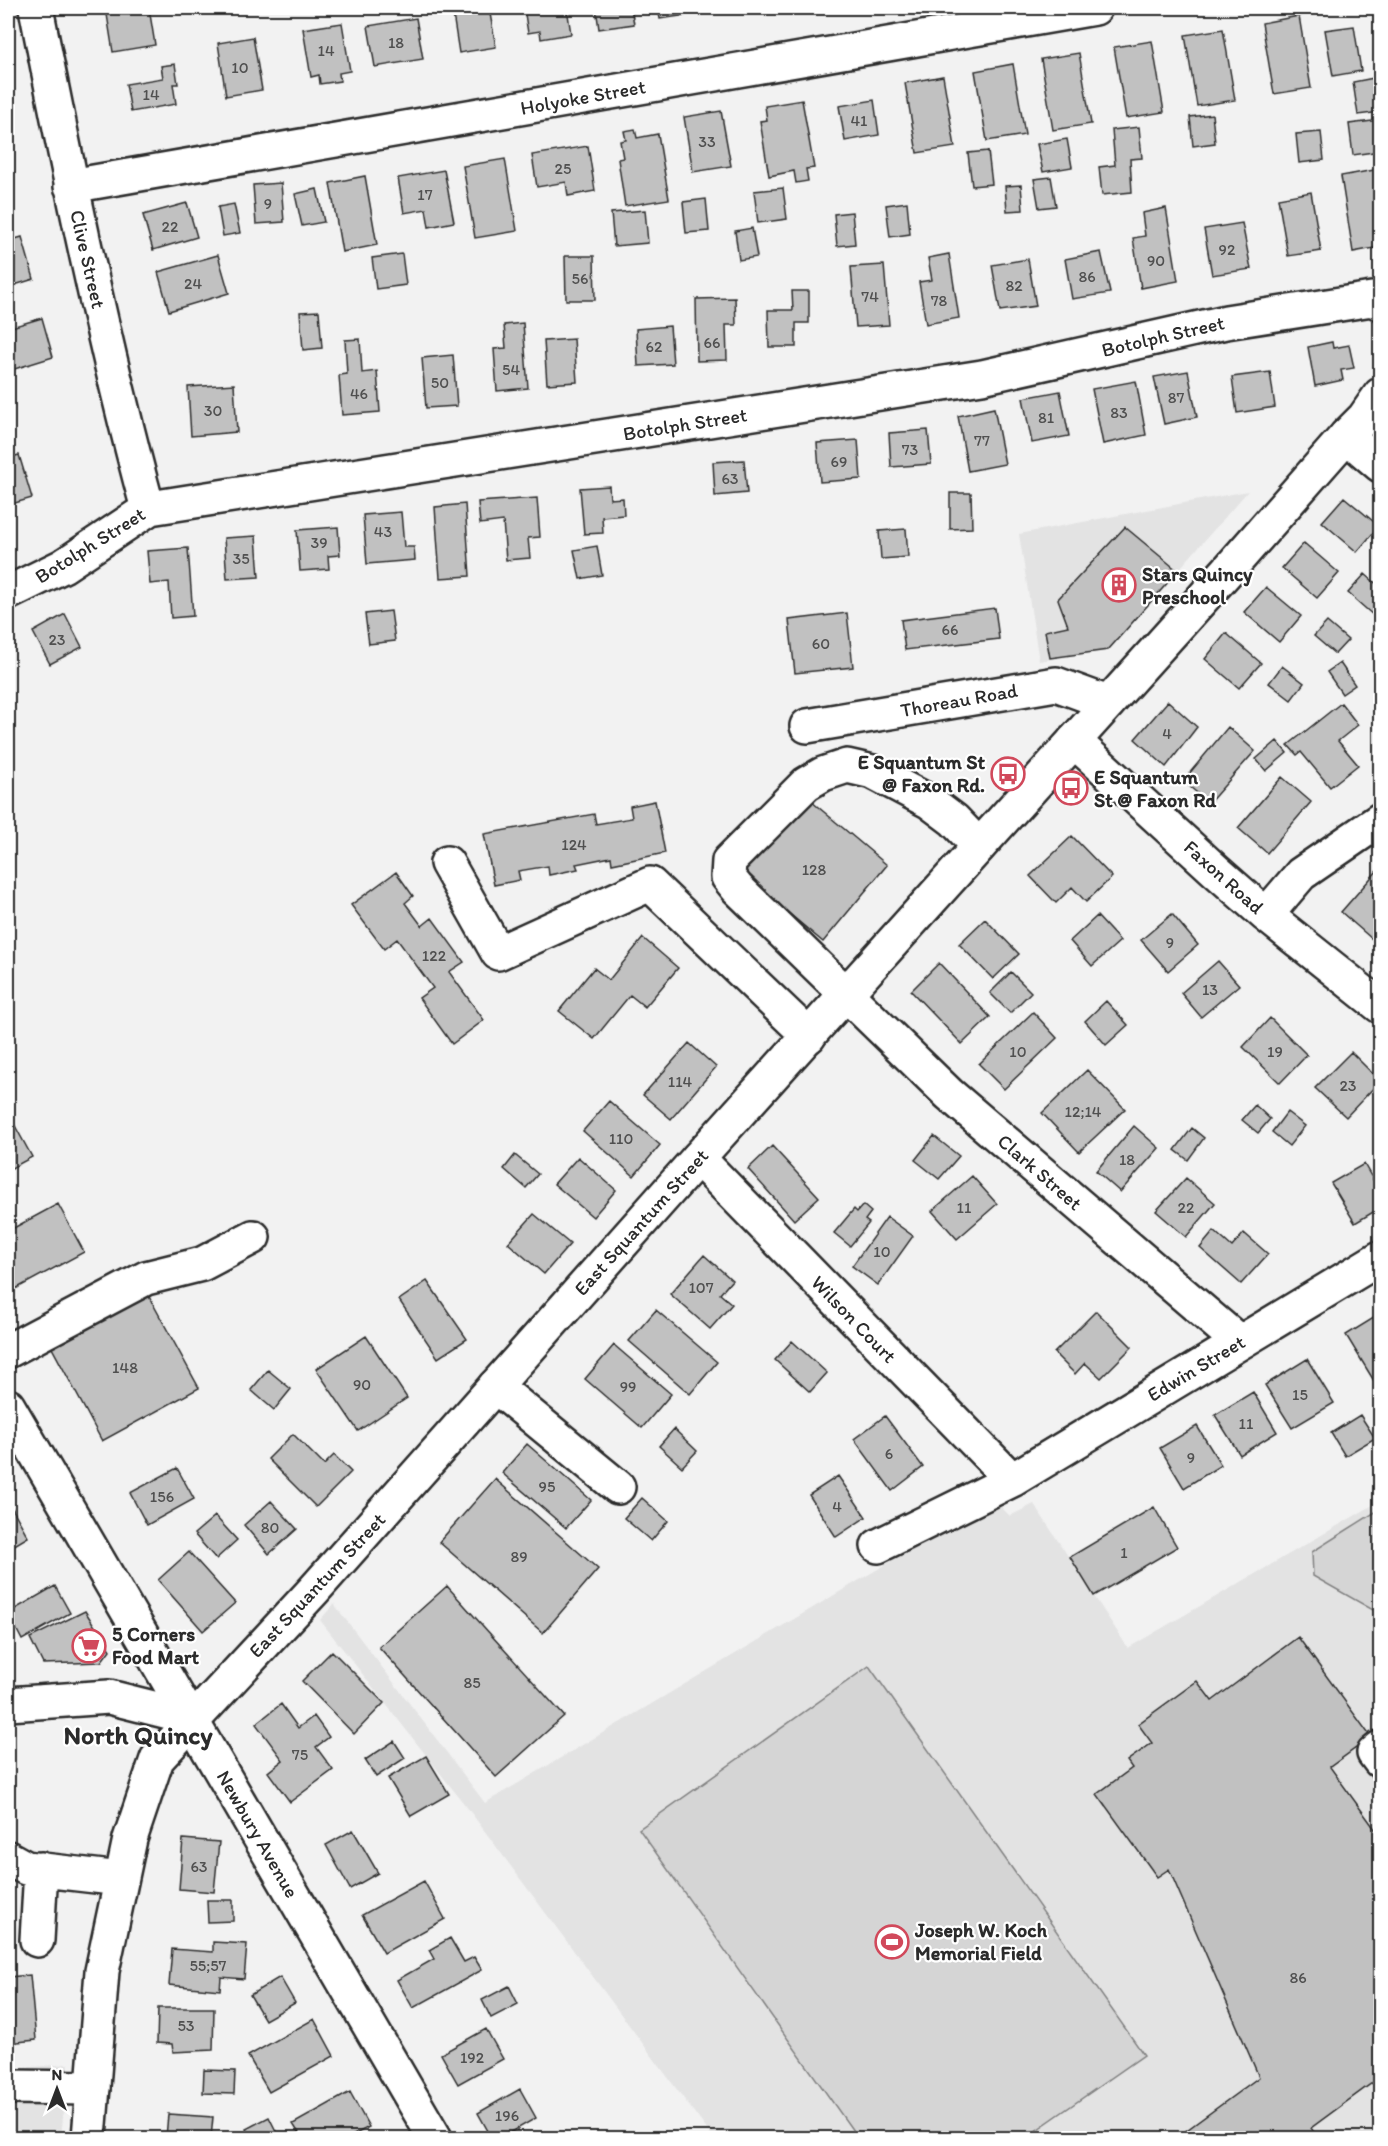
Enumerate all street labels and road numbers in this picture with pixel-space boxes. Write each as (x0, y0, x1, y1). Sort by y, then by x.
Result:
street label: Holyoke Street (519, 74, 647, 120)
street label: Clive Street (65, 207, 111, 311)
street label: Botolph Street (1099, 310, 1227, 362)
street label: Botolph Street (621, 402, 749, 446)
street label: Botolph Street (30, 502, 150, 588)
street label: Thoreau Road (898, 678, 1020, 722)
street label: Faxon Road (1179, 835, 1269, 919)
street label: Clark Street (993, 1129, 1087, 1215)
street label: East Squantum Street (569, 1144, 713, 1300)
street label: Wilson Court (806, 1270, 902, 1368)
street label: Edwin Street (1143, 1329, 1249, 1407)
street label: East Squantum Street (244, 1508, 390, 1662)
street label: Newbury Avenue (212, 1766, 304, 1902)

